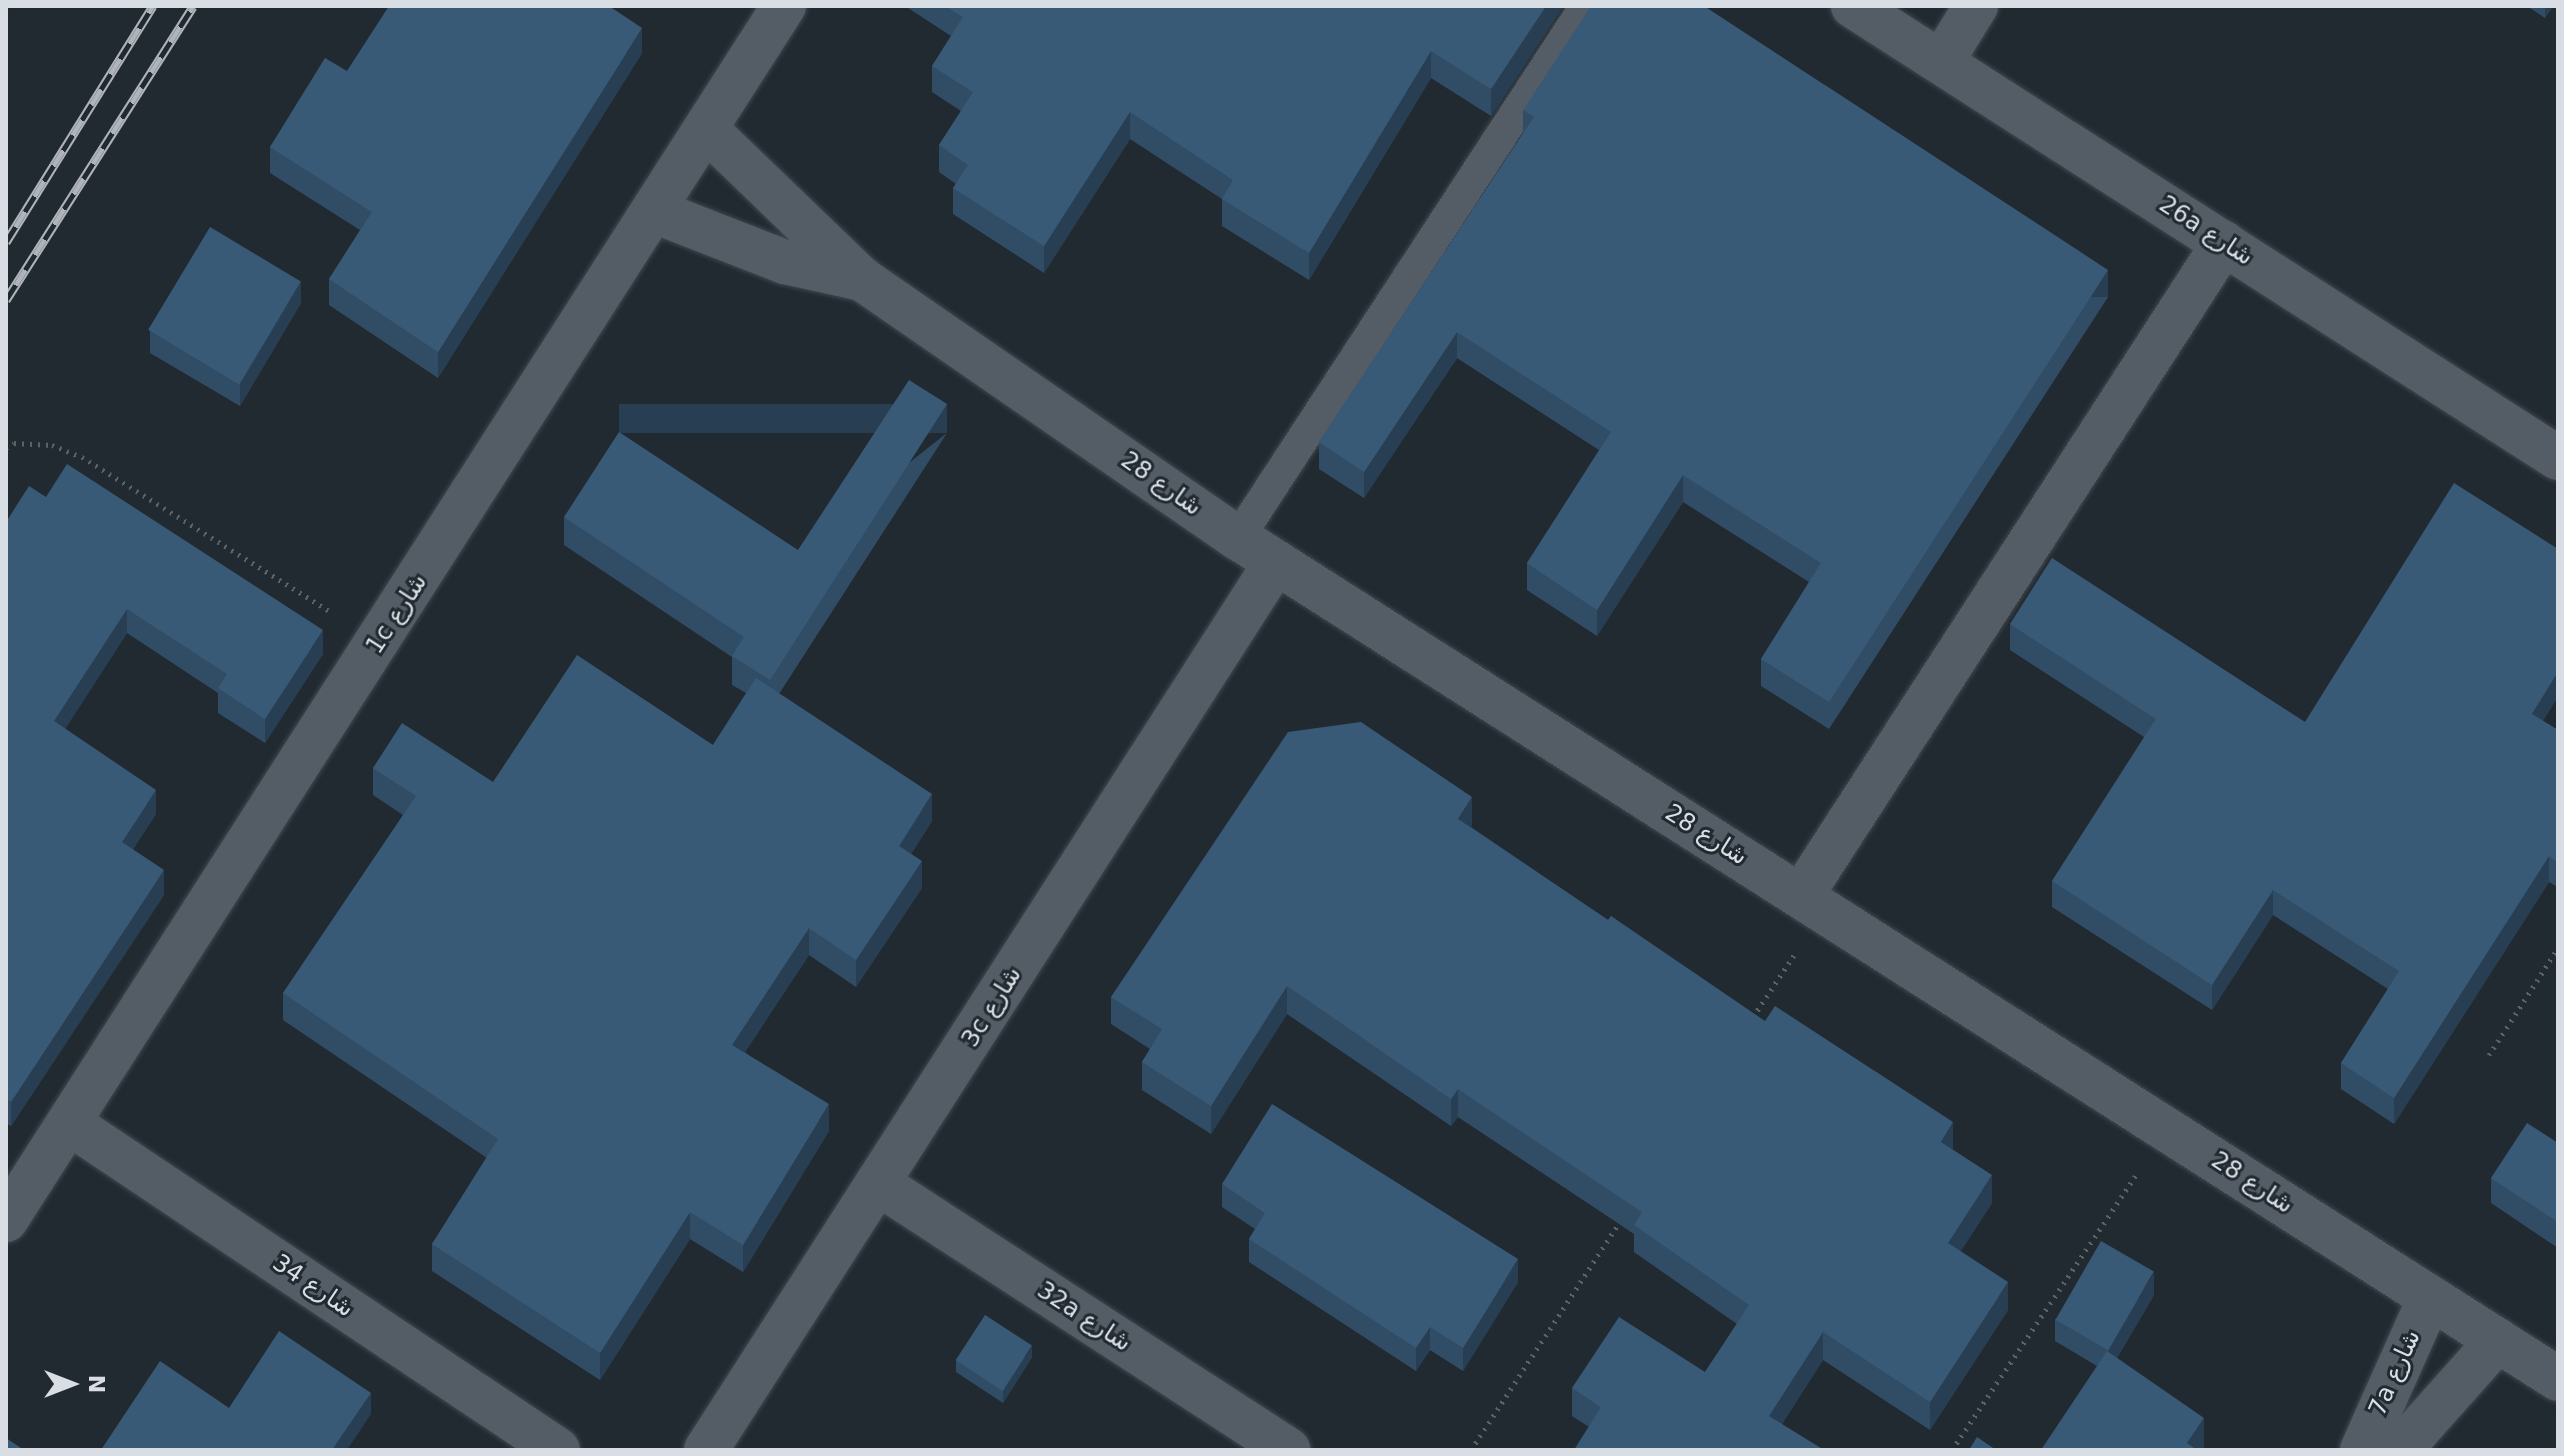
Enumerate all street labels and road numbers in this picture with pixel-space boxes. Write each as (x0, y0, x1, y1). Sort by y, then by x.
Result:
street label: 26a شارع (2154, 190, 2258, 272)
street label: شارع 28 (1115, 446, 1207, 522)
street label: 1c شارع (361, 569, 433, 659)
street label: شارع 28 (1660, 799, 1752, 871)
street label: 3c شارع (956, 961, 1028, 1053)
street label: شارع 28 (2206, 1146, 2298, 1220)
street label: شارع 34 (267, 1248, 359, 1324)
street label: 32a شارع (1032, 1276, 1136, 1358)
street label: 7a شارع (2363, 1326, 2427, 1420)

